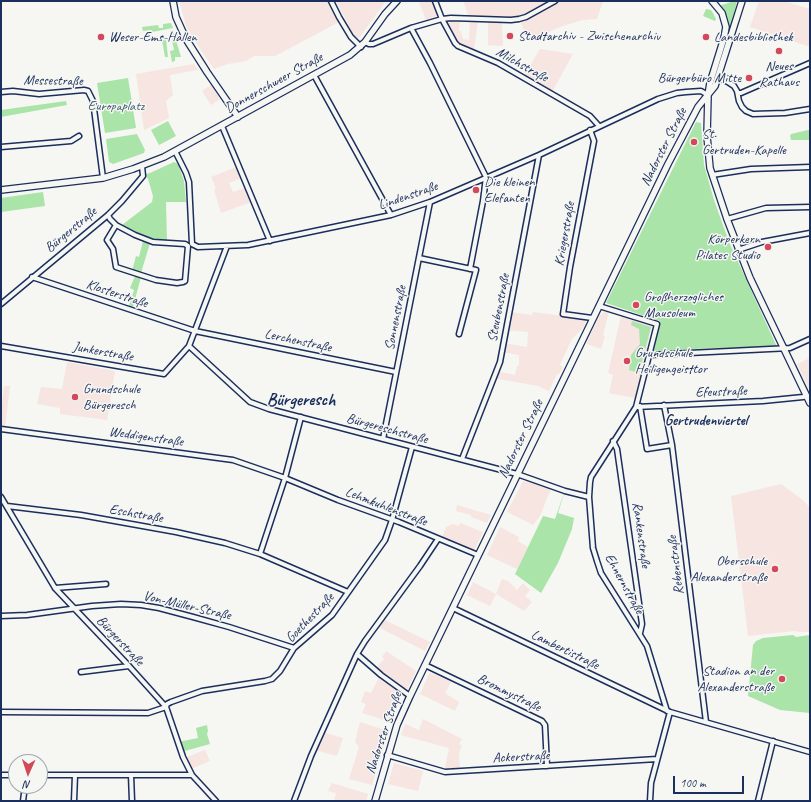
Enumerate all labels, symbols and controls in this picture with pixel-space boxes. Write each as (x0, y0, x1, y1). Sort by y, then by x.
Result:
place label: Stadtarchiv - Zwischenarchiv (518, 28, 660, 44)
place label: Weser-Ems-Hallen (109, 29, 197, 45)
place label: Landesbibliothek (714, 29, 793, 45)
marker: Stadtarchiv - Zwischenarchiv (505, 31, 515, 41)
marker: Weser-Ems-Hallen (96, 32, 106, 42)
marker: Landesbibliothek (701, 32, 711, 42)
street label: Milchstraße (493, 44, 551, 86)
marker: Neues Rathaus (774, 46, 784, 56)
street label: Donnerschweer Straße (222, 49, 326, 117)
place label: Neues Rathaus (759, 58, 799, 90)
place label: Bürgerbüro Mitte (658, 70, 741, 86)
street label: Messestraße (23, 72, 83, 90)
marker: Bürgerbüro Mitte (744, 73, 754, 83)
park label: Europaplatz (88, 98, 144, 114)
street label: Nadorster Straße (637, 105, 691, 189)
place label: St. Gertruden-Kapelle (702, 126, 786, 158)
marker: St. Gertruden-Kapelle (689, 137, 699, 147)
place label: Die kleinen Elefanten (484, 174, 535, 206)
street label: Lindenstraße (376, 178, 440, 214)
marker: Die kleinen Elefanten (471, 185, 481, 195)
street label: Kriegerstraße (551, 201, 579, 267)
street label: Bürgerstraße (42, 204, 100, 256)
place label: Körperkern Pilates Studio (695, 231, 760, 264)
marker: Körperkern Pilates Studio (763, 242, 773, 252)
street label: Steubenstraße (484, 272, 514, 344)
street label: Klosterstraße (84, 276, 150, 312)
street label: Sonnenstraße (382, 284, 410, 352)
place label: Großherzogliches Mausoleum (644, 289, 723, 322)
marker: Großherzogliches Mausoleum (631, 300, 641, 310)
street label: Lerchenstraße (263, 326, 333, 356)
street label: Junkerstraße (72, 338, 134, 366)
place label: Grundschule Heiligengeisttor (635, 345, 707, 378)
marker: Grundschule Heiligengeisttor (622, 356, 632, 366)
place label: Grundschule Bürgeresch (83, 381, 140, 414)
street label: Efeustraße (695, 383, 747, 401)
district label: Bürgeresch (267, 389, 335, 411)
marker: Grundschule Bürgeresch (70, 392, 80, 402)
street label: Nadorster Straße (495, 397, 547, 481)
street label: Bürgereschstraße (345, 410, 429, 448)
district label: Gertrudenviertel (665, 412, 747, 430)
street label: Weddigenstraße (108, 423, 184, 451)
street label: Lehmkuhlenstraße (343, 484, 429, 530)
street label: Eschstraße (108, 501, 164, 527)
street label: Rankenstraße (628, 501, 654, 569)
street label: Rebenstraße (664, 535, 688, 595)
street label: Ehnernstraße (601, 551, 647, 617)
place label: Oberschule Alexanderstraße (691, 553, 767, 586)
marker: Oberschule Alexanderstraße (770, 564, 780, 574)
street label: Von-Müller-Straße (142, 588, 232, 624)
street label: Goethestraße (282, 590, 338, 646)
street label: Bürgerstraße (93, 613, 147, 669)
street label: Lambertistraße (528, 626, 602, 674)
place label: Stadion an der Alexanderstraße (698, 663, 774, 696)
street label: Brommystraße (474, 670, 544, 716)
marker: Stadion an der Alexanderstraße (777, 674, 787, 684)
street label: Nadorster Straße (362, 690, 406, 776)
street label: Ackerstraße (492, 747, 550, 767)
north arrow (8, 754, 48, 794)
scale bar (675, 768, 746, 794)
text: 100 m (680, 775, 706, 791)
text: N (24, 778, 31, 792)

